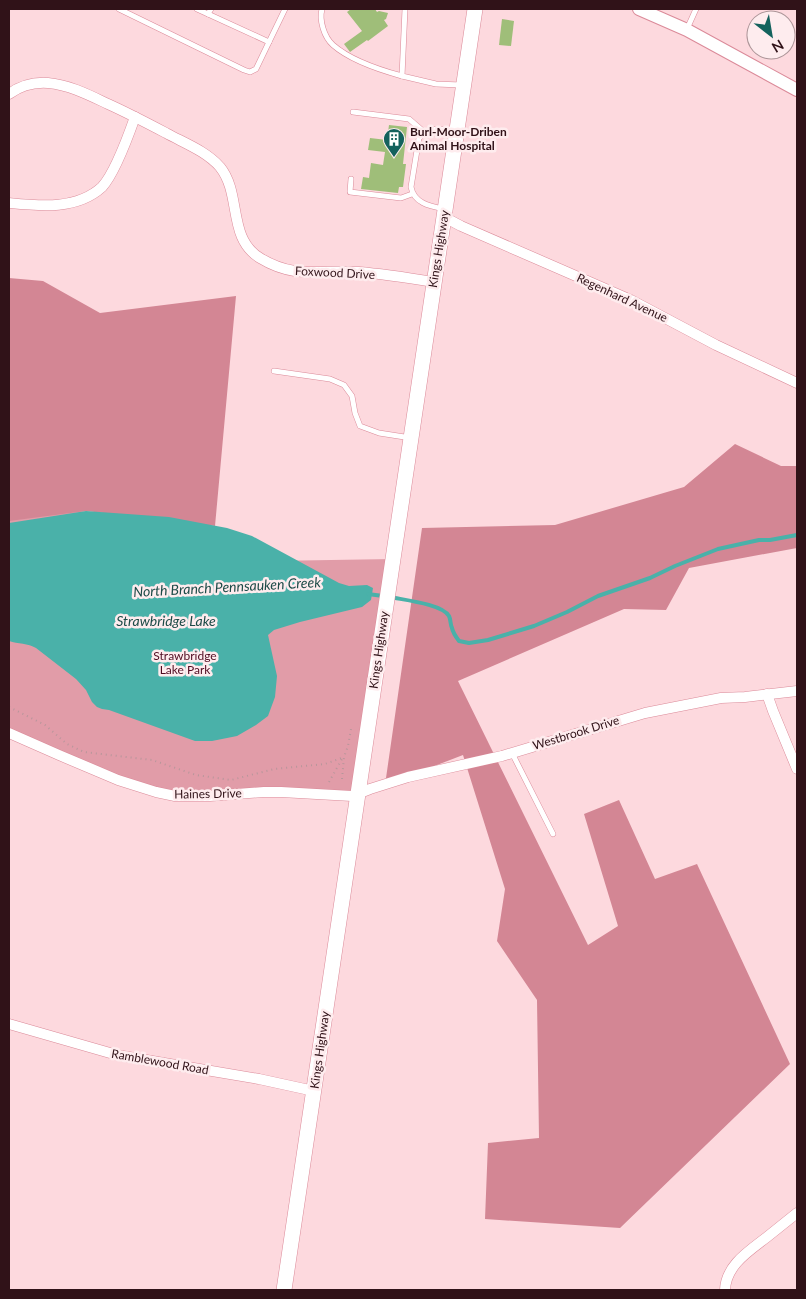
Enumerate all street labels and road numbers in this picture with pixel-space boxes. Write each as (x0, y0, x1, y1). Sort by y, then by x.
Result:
street label: Kings Highway (425, 208, 452, 289)
street label: Foxwood Drive (295, 263, 375, 282)
street label: Regenhard Avenue (574, 270, 670, 325)
street label: Kings Highway (366, 609, 391, 690)
street label: Westbrook Drive (531, 712, 621, 753)
street label: Haines Drive (174, 785, 242, 802)
street label: Kings Highway (307, 1009, 332, 1090)
street label: Ramblewood Road (110, 1046, 210, 1077)

